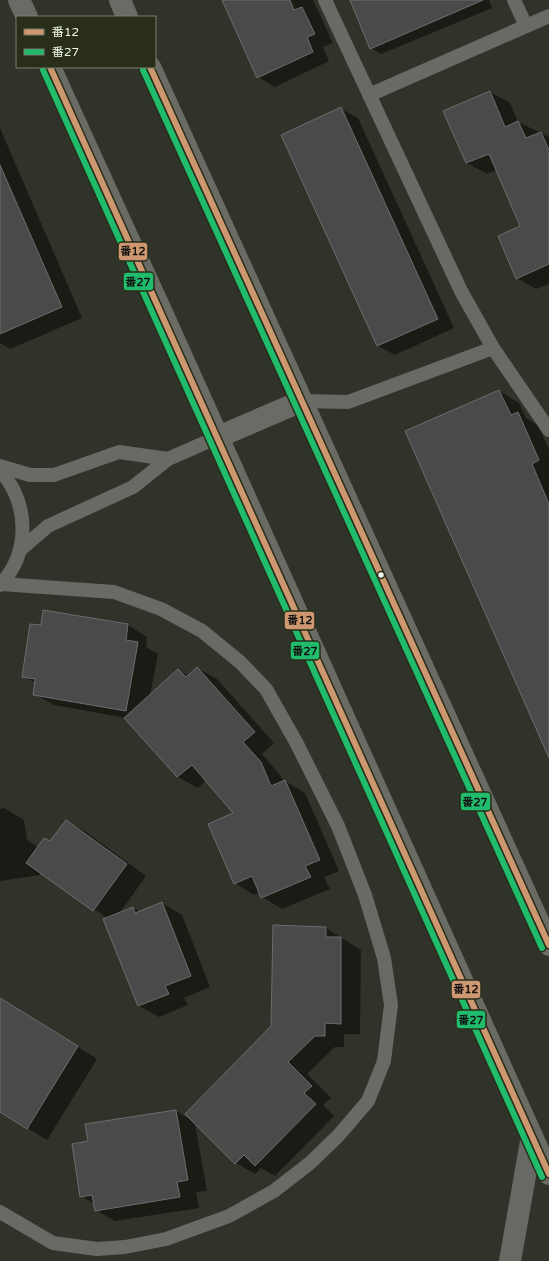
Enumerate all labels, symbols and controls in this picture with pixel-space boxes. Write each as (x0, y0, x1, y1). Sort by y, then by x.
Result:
legend (16, 16, 156, 68)
text: 番12 (52, 25, 79, 39)
text: 番27 (52, 45, 79, 59)
line badge: 番12 (118, 242, 148, 261)
text: 番12 (121, 245, 145, 258)
line badge: 番27 (123, 272, 154, 291)
text: 番27 (126, 276, 150, 289)
unlabelled marker (376, 570, 386, 580)
line badge: 番12 (284, 611, 315, 630)
text: 番12 (288, 614, 312, 627)
line badge: 番27 (290, 641, 320, 660)
text: 番27 (293, 645, 317, 658)
line badge: 番27 (460, 792, 491, 811)
text: 番27 (463, 796, 487, 809)
line badge: 番12 (451, 980, 481, 999)
text: 番12 (454, 983, 478, 996)
line badge: 番27 (456, 1010, 486, 1029)
text: 番27 (459, 1014, 483, 1027)

